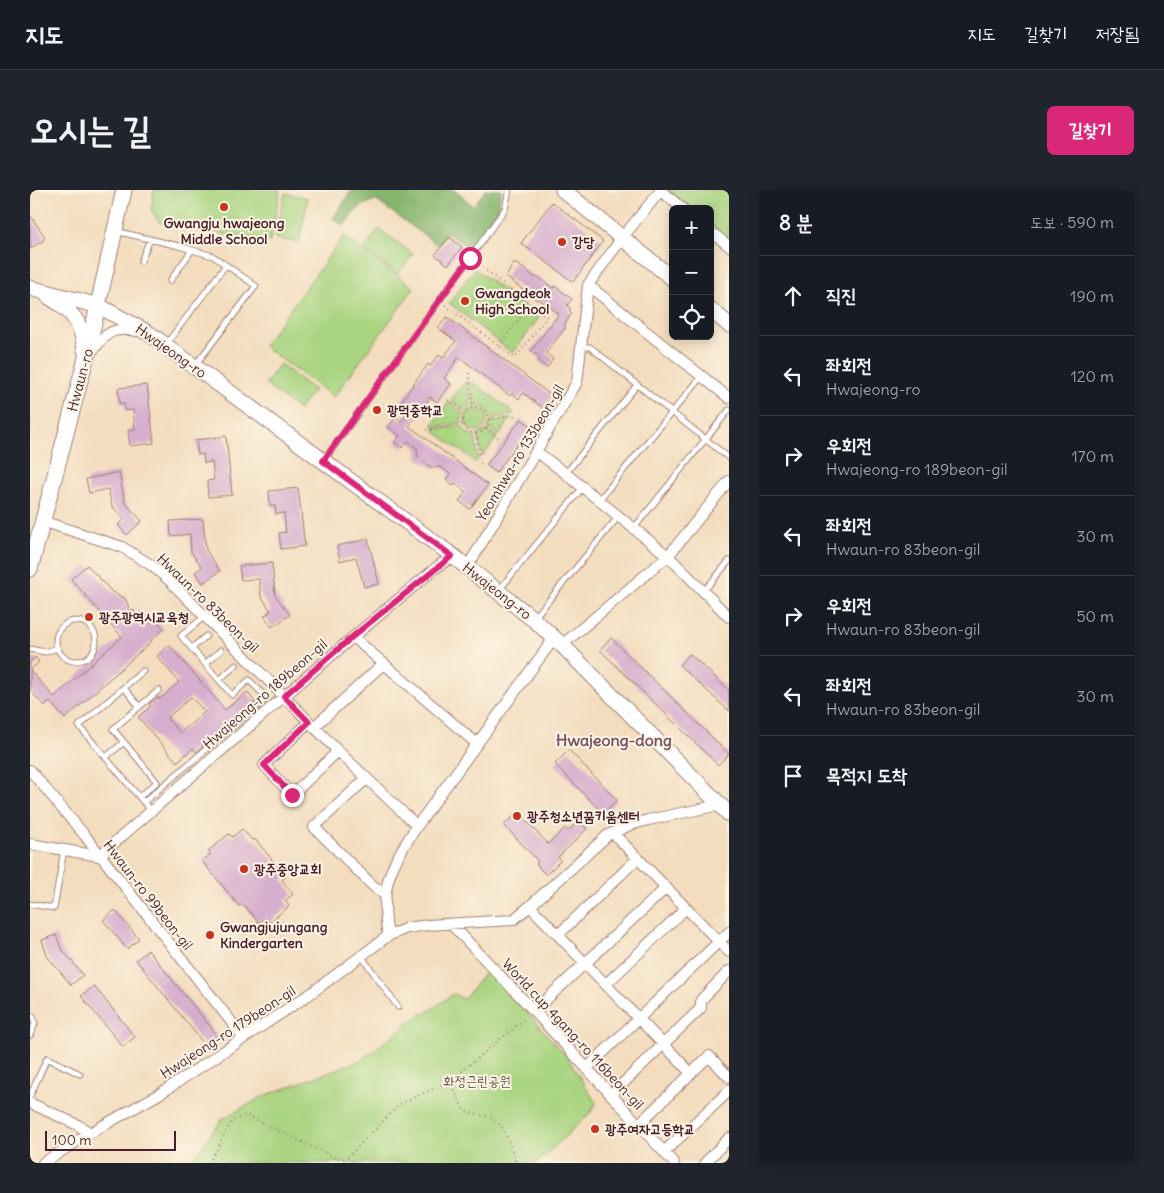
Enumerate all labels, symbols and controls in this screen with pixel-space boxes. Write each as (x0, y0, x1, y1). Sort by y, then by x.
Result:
text: 지도 (25, 19, 64, 49)
text: 지도 (967, 22, 996, 45)
text: 길찾기 (1024, 22, 1068, 45)
text: 저장됨 (1096, 22, 1139, 45)
button: 길찾기 (1047, 106, 1134, 155)
text: 오시는 길 (30, 107, 151, 151)
marker: Gwangju hwajeong Middle School (218, 201, 230, 213)
map controls (669, 205, 714, 340)
button: + (669, 205, 714, 250)
text: 8 분 (779, 209, 813, 236)
text: 도보 · 590 m (1030, 212, 1114, 232)
place label: Gwangju hwajeong Middle School (163, 214, 285, 248)
place label: 강당 (572, 233, 595, 251)
marker: 강당 (556, 236, 568, 248)
route start (459, 247, 482, 270)
button: − (669, 250, 714, 295)
icon: ahead (779, 282, 807, 310)
text: 직진 (826, 283, 857, 307)
place label: Gwangdeok High School (475, 284, 551, 318)
text: 190 m (1070, 286, 1114, 306)
marker: Gwangdeok High School (459, 295, 471, 307)
button: locate (669, 295, 714, 340)
street label: Hwajeong-ro (132, 320, 210, 382)
street label: Hwaun-ro (63, 346, 97, 413)
text: 좌회전 (826, 353, 872, 377)
icon: left (779, 362, 807, 390)
text: 120 m (1071, 366, 1114, 386)
text: Hwajeong-ro (826, 379, 921, 399)
street label: Yeomhwa-ro 133beon-gil (472, 381, 568, 525)
place label: 광덕중학교 (387, 401, 443, 419)
marker: 광덕중학교 (371, 404, 383, 416)
text: 우회전 (826, 433, 872, 457)
icon: right (779, 442, 807, 470)
text: 170 m (1071, 446, 1114, 466)
text: Hwajeong-ro 189beon-gil (826, 459, 1008, 479)
text: 좌회전 (826, 513, 872, 537)
icon: left (779, 522, 807, 550)
text: 30 m (1077, 526, 1114, 546)
text: Hwaun-ro 83beon-gil (826, 539, 980, 559)
street label: Hwaun-ro 83beon-gil (153, 550, 263, 656)
street label: Hwajeong-ro (459, 558, 535, 624)
text: 우회전 (826, 593, 872, 617)
icon: right (779, 602, 807, 630)
text: 50 m (1076, 606, 1114, 626)
place label: 광주광역시교육청 (99, 608, 189, 626)
marker: 광주광역시교육청 (83, 611, 95, 623)
text: Hwaun-ro 83beon-gil (826, 619, 980, 639)
street label: Hwajeong-ro 189beon-gil (199, 635, 331, 753)
text: 좌회전 (826, 673, 872, 697)
icon: left (779, 682, 807, 710)
text: 30 m (1077, 686, 1114, 706)
text: Hwaun-ro 83beon-gil (826, 699, 980, 719)
district label: Hwajeong-dong (556, 730, 672, 751)
icon: arrive (779, 762, 807, 790)
text: 목적지 도착 (826, 763, 907, 787)
route end (281, 784, 304, 807)
place label: 광주청소년꿈키움센터 (527, 807, 640, 825)
marker: 광주청소년꿈키움센터 (511, 810, 523, 822)
street label: Hwaun-ro 99beon-gil (99, 836, 197, 954)
place label: 광주중앙교회 (254, 860, 322, 878)
marker: 광주중앙교회 (238, 863, 250, 875)
place label: Gwangjujungang Kindergarten (220, 918, 328, 952)
marker: Gwangjujungang Kindergarten (204, 929, 216, 941)
street label: World cup 4gang-ro 116beon-gil (498, 955, 648, 1113)
street label: Hwajeong-ro 179beon-gil (157, 982, 299, 1082)
park label: 화정근린공원 (443, 1072, 511, 1090)
place label: 광주여자고등학교 (605, 1120, 695, 1138)
marker: 광주여자고등학교 (589, 1123, 601, 1135)
scale bar (45, 1128, 176, 1151)
text: 100 m (52, 1131, 92, 1149)

